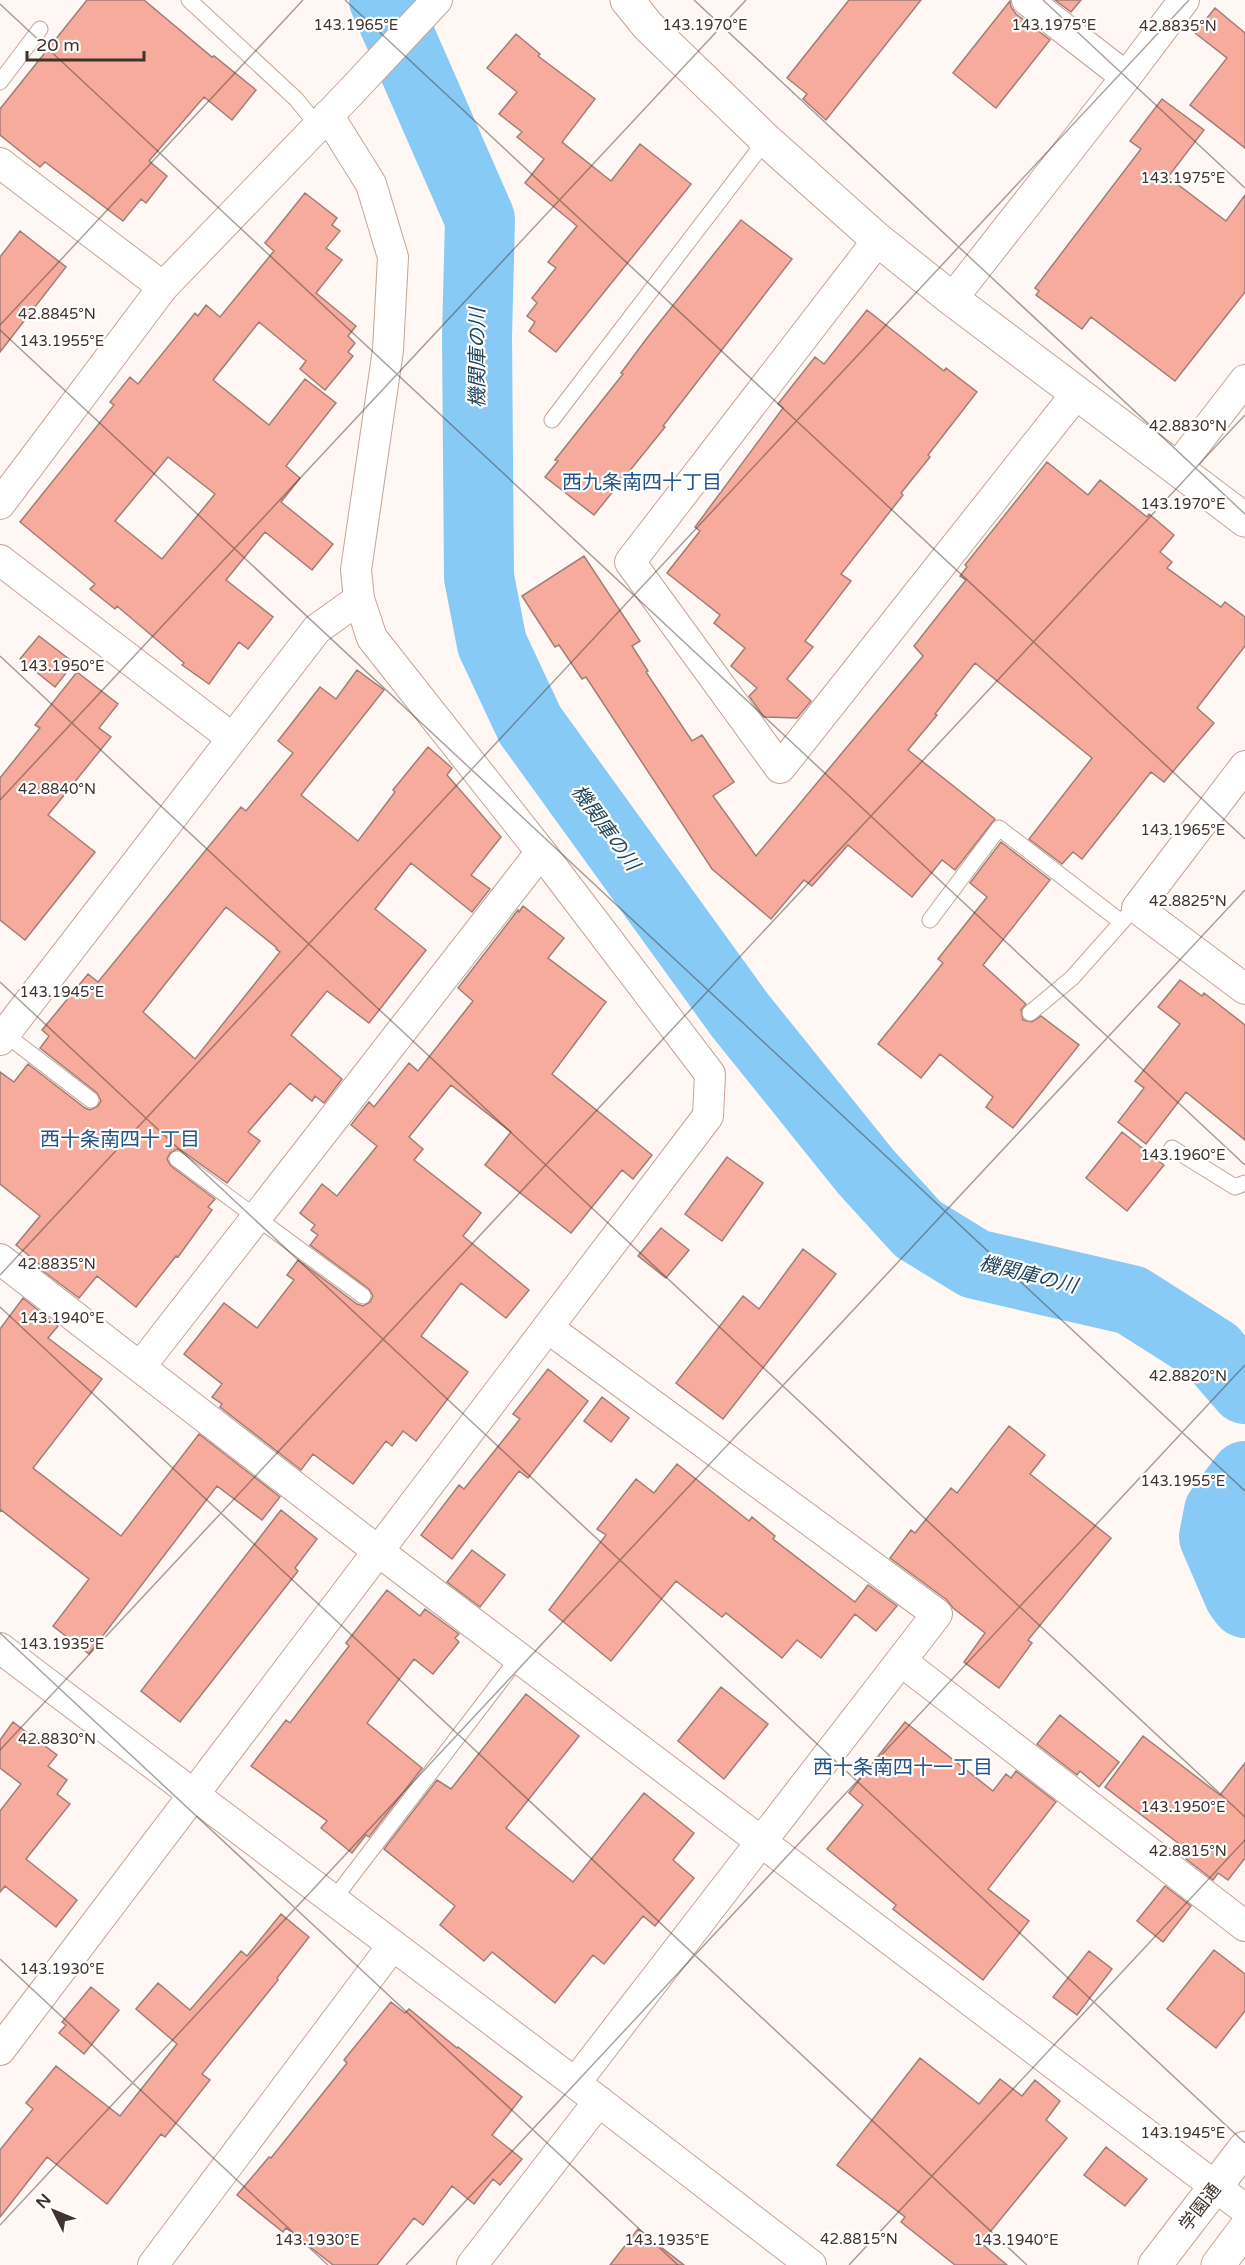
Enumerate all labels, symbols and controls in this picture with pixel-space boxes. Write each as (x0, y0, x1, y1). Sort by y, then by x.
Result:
text: 143.1965°E (314, 16, 398, 34)
text: 143.1970°E (662, 16, 748, 34)
text: 143.1975°E (1012, 16, 1096, 34)
text: 42.8835°N (1139, 17, 1217, 35)
scale bar (27, 24, 144, 62)
text: 20 m (36, 34, 80, 56)
text: 143.1975°E (1141, 169, 1225, 187)
text: 42.8845°N (18, 305, 96, 323)
water label: 機関庫の川 (466, 306, 490, 408)
text: 143.1955°E (20, 332, 104, 350)
text: 42.8830°N (1149, 417, 1227, 435)
district label: 西九条南四十丁目 (562, 471, 722, 495)
text: 143.1970°E (1140, 495, 1226, 513)
text: 143.1950°E (19, 657, 105, 675)
text: 42.8840°N (18, 780, 96, 798)
water label: 機関庫の川 (566, 780, 645, 877)
text: 143.1965°E (1141, 821, 1225, 839)
text: 42.8825°N (1149, 892, 1227, 910)
text: 143.1945°E (20, 983, 104, 1001)
district label: 西十条南四十丁目 (40, 1128, 200, 1152)
text: 143.1960°E (1140, 1146, 1226, 1164)
water label: 機関庫の川 (977, 1251, 1081, 1299)
text: 42.8835°N (18, 1255, 96, 1273)
text: 143.1940°E (19, 1309, 105, 1327)
text: 42.8820°N (1149, 1367, 1227, 1385)
text: 143.1955°E (1141, 1472, 1225, 1490)
text: 143.1935°E (20, 1635, 104, 1653)
text: 42.8830°N (18, 1730, 96, 1748)
district label: 西十条南四十一丁目 (813, 1756, 993, 1780)
text: 143.1950°E (1140, 1798, 1226, 1816)
text: 42.8815°N (1149, 1842, 1227, 1860)
text: 143.1930°E (19, 1960, 105, 1978)
text: 143.1945°E (1141, 2124, 1225, 2142)
street label: 学園通 (1175, 2179, 1225, 2235)
north arrow (24, 2181, 84, 2241)
text: N (32, 2190, 55, 2213)
text: 42.8815°N (820, 2230, 898, 2248)
text: 143.1930°E (274, 2231, 360, 2249)
text: 143.1935°E (625, 2231, 709, 2249)
text: 143.1940°E (973, 2231, 1059, 2249)

